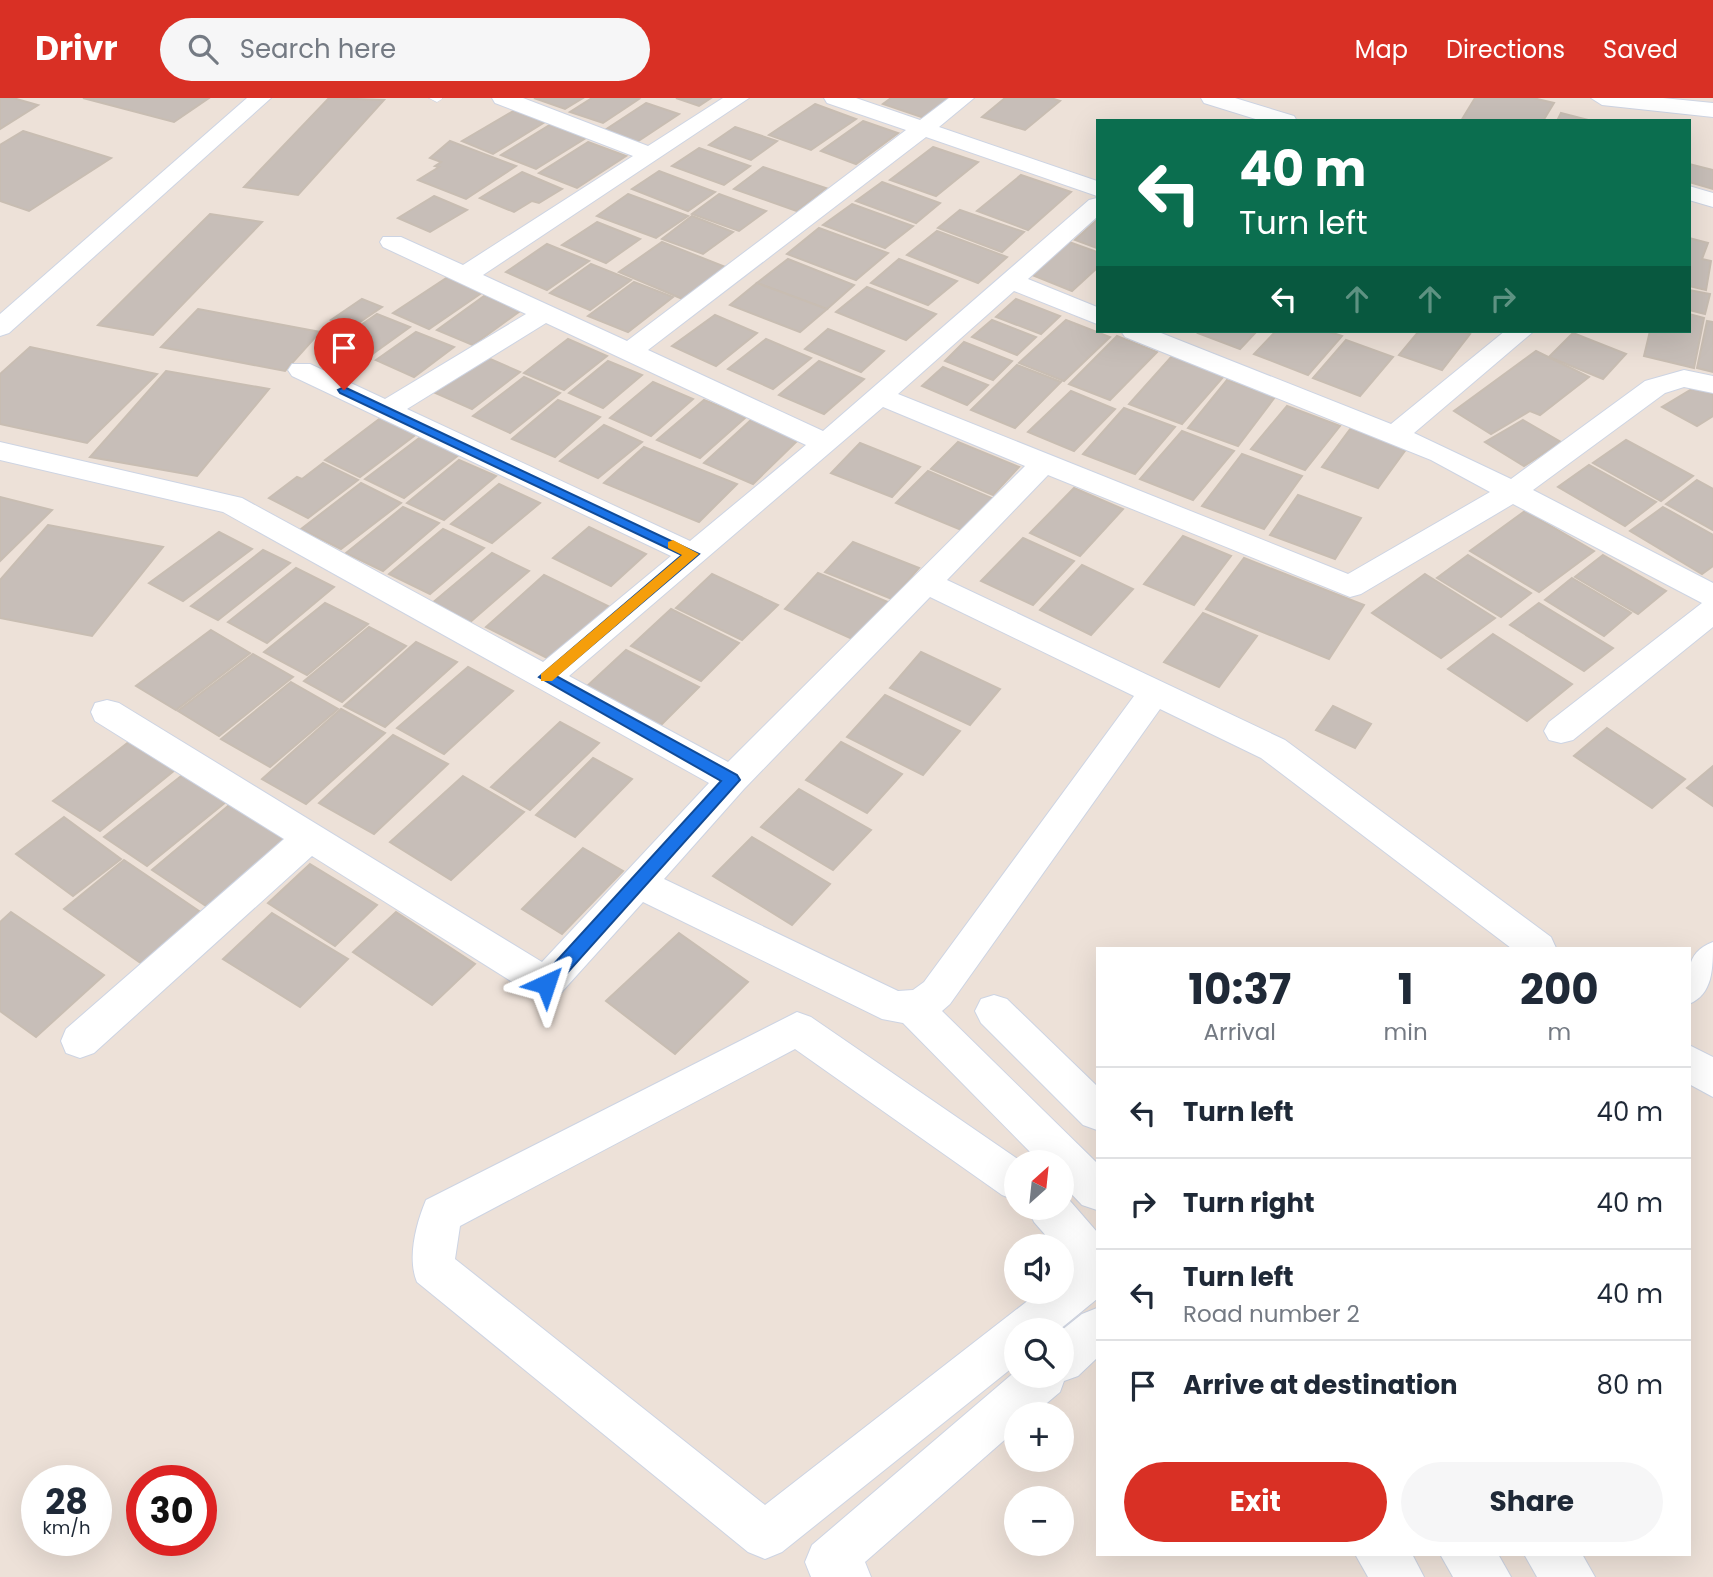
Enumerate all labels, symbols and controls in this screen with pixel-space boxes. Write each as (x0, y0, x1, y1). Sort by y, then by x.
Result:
search box (160, 18, 650, 81)
text: Drivr (35, 25, 118, 72)
icon: search (184, 30, 222, 68)
text: Search here (240, 31, 396, 67)
text: Map (1355, 33, 1408, 66)
text: Directions (1446, 33, 1565, 66)
text: Saved (1603, 33, 1678, 66)
text: 40 m (1239, 135, 1366, 203)
icon: left (1124, 147, 1215, 238)
text: Turn left (1239, 200, 1368, 245)
icon: left (1265, 280, 1303, 318)
icon: ahead (1338, 280, 1376, 318)
icon: ahead (1411, 280, 1449, 318)
icon: right (1484, 280, 1522, 318)
pin (314, 318, 374, 390)
icon: arrive (325, 329, 363, 367)
position arrow (509, 947, 583, 1021)
text: 10:37 (1188, 960, 1291, 1019)
text: 1 (1398, 960, 1413, 1019)
text: 200 (1520, 960, 1599, 1019)
text: Arrival (1204, 1016, 1276, 1048)
text: min (1384, 1016, 1428, 1048)
text: m (1547, 1016, 1571, 1048)
icon: left (1124, 1094, 1162, 1132)
text: Turn left (1183, 1094, 1294, 1130)
text: 40 m (1597, 1094, 1663, 1130)
north arrow (1004, 1150, 1074, 1220)
map controls (1004, 1150, 1074, 1556)
icon: right (1124, 1185, 1162, 1223)
text: Turn right (1183, 1185, 1315, 1221)
text: 40 m (1597, 1185, 1663, 1221)
button: sound (1004, 1234, 1074, 1304)
text: Turn left (1183, 1259, 1294, 1295)
icon: left (1124, 1276, 1162, 1314)
text: 40 m (1597, 1276, 1663, 1312)
text: Road number 2 (1183, 1298, 1360, 1330)
button: search (1004, 1318, 1074, 1388)
icon: arrive (1124, 1367, 1162, 1405)
text: Arrive at destination (1183, 1367, 1458, 1403)
text: 80 m (1597, 1367, 1663, 1403)
button: + (1004, 1402, 1074, 1472)
button: Exit (1124, 1462, 1387, 1542)
button: Share (1401, 1462, 1663, 1542)
speed limit sign: 30 (126, 1465, 217, 1556)
text: 28 (45, 1477, 88, 1526)
button: − (1004, 1486, 1074, 1556)
text: km/h (43, 1515, 90, 1540)

